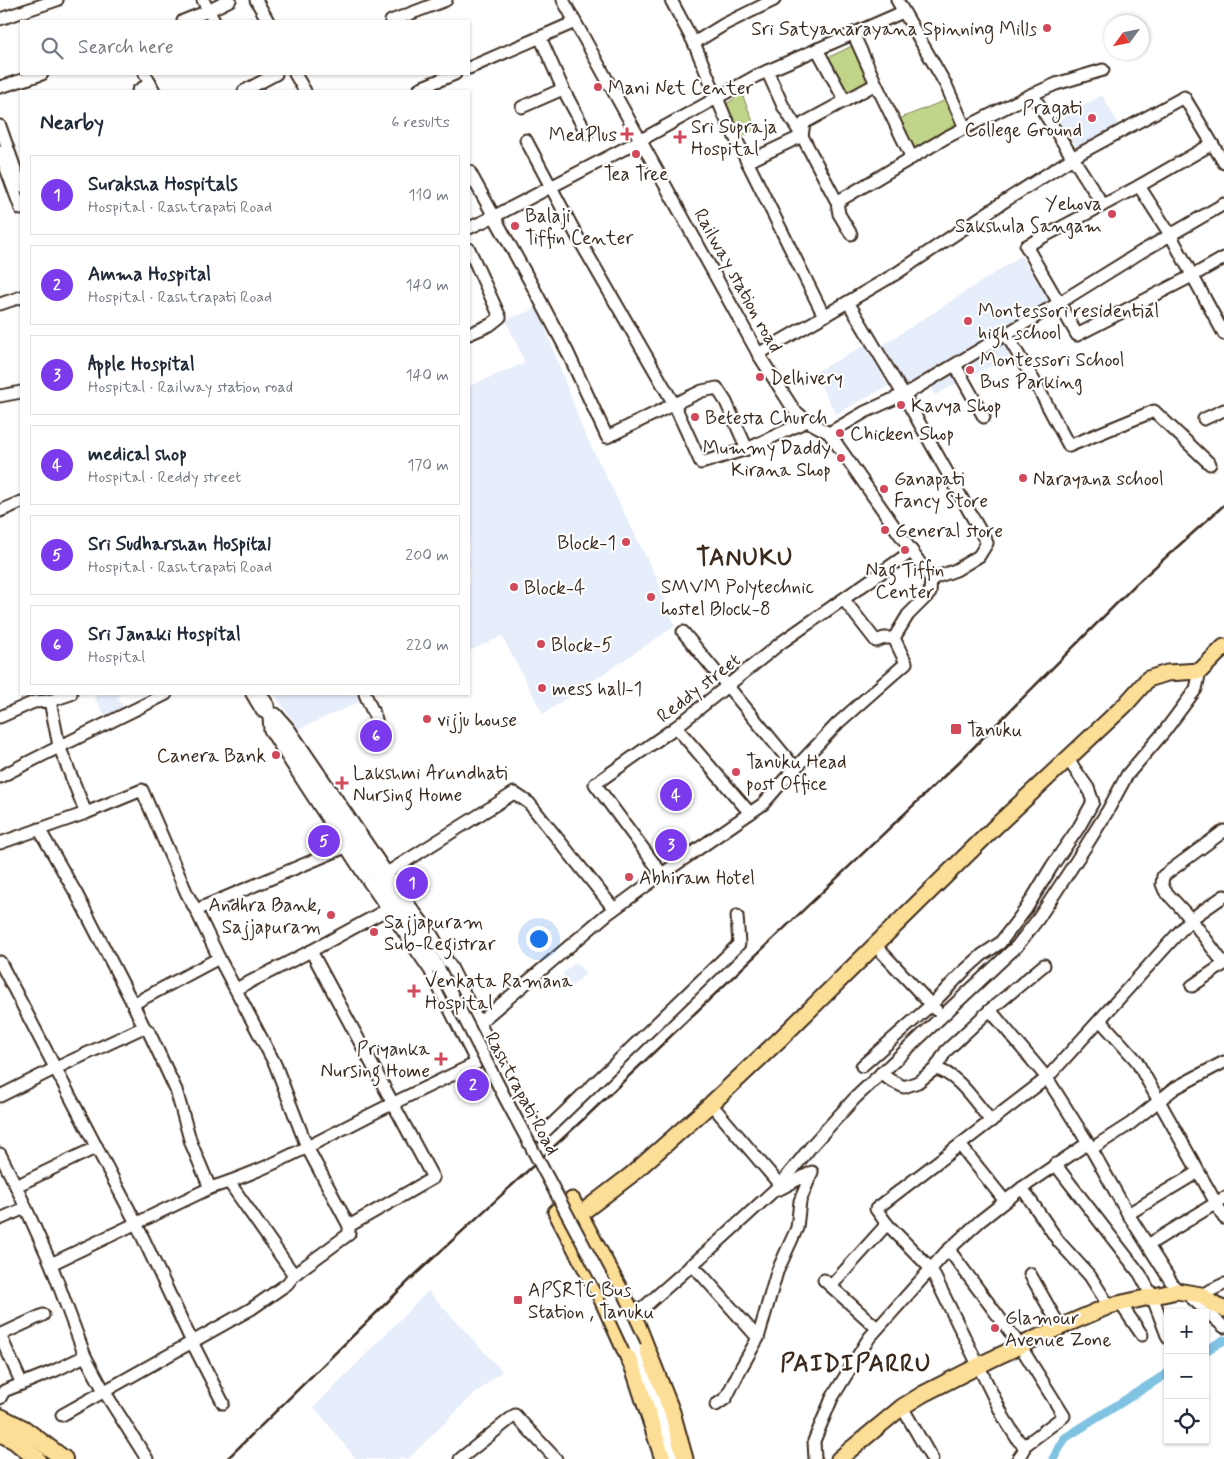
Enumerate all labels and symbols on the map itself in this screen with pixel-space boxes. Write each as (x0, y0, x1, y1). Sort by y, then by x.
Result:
north arrow (1104, 15, 1149, 60)
place label: Sri Satyanarayana Spinning Mills (751, 17, 1038, 44)
marker: Sri Satyanarayana Spinning Mills (1041, 22, 1053, 34)
place label: Mani Net Center (608, 76, 753, 101)
marker: Mani Net Center (592, 81, 604, 93)
place label: Pragati College Ground (965, 96, 1082, 144)
marker: Pragati College Ground (1086, 112, 1098, 124)
place label: Sri Supraja Hospital (691, 115, 778, 162)
place label: MedPlus (549, 123, 617, 148)
marker: MedPlus (621, 128, 633, 140)
marker: Sri Supraja Hospital (673, 130, 687, 144)
marker: Tea Tree (630, 148, 642, 160)
place label: Tea Tree (604, 162, 668, 187)
place label: Yehova Sakshula Sangam (955, 192, 1102, 240)
place label: Balaji Tiffin Center (525, 204, 633, 251)
street label: Railway station road (687, 204, 788, 358)
marker: Yehova Sakshula Sangam (1106, 208, 1118, 220)
marker: Balaji Tiffin Center (509, 220, 521, 232)
place label: Montessori residential high school (978, 299, 1159, 349)
marker: Montessori residential high school (962, 315, 974, 327)
place label: Montessori School Bus Parking (980, 348, 1125, 396)
marker: Montessori School Bus Parking (964, 364, 976, 376)
place label: Delhivery (770, 366, 843, 391)
marker: Delhivery (754, 371, 766, 383)
place label: Kavya Shop (911, 394, 1001, 419)
marker: Kavya Shop (895, 399, 907, 411)
place label: Betesta Church (705, 406, 827, 431)
marker: Betesta Church (689, 411, 701, 423)
place label: Chicken Shop (850, 422, 954, 447)
marker: Chicken Shop (834, 427, 846, 439)
place label: Mummy Daddy Kirana Shop (703, 436, 831, 483)
marker: Mummy Daddy Kirana Shop (835, 452, 847, 464)
place label: Ganapati Fancy Store (894, 467, 988, 515)
place label: Narayana school (1033, 467, 1164, 492)
marker: Narayana school (1017, 472, 1029, 484)
marker: Ganapati Fancy Store (878, 483, 890, 495)
place label: General store (895, 519, 1003, 544)
marker: General store (879, 524, 891, 536)
place label: Block-1 (557, 531, 616, 556)
marker: Block-1 (620, 536, 632, 548)
district label: TANUKU (696, 543, 794, 574)
marker: Nag Tiffin Center (899, 544, 911, 556)
place label: Nag Tiffin Center (866, 558, 944, 605)
place label: SMVM Polytechnic hostel Block-8 (661, 575, 814, 622)
place label: Block-4 (524, 576, 585, 601)
marker: Block-4 (508, 581, 520, 593)
marker: SMVM Polytechnic hostel Block-8 (645, 591, 657, 603)
place label: Block-5 (551, 633, 613, 658)
marker: Block-5 (535, 638, 547, 650)
street label: Reddy street (652, 648, 746, 729)
place label: mess hall-1 (552, 677, 642, 702)
marker: mess hall-1 (536, 682, 548, 694)
place label: vijju house (437, 708, 517, 734)
marker: vijju house (421, 713, 433, 725)
pin: 6 (360, 717, 392, 755)
place label: Tanuku (967, 718, 1022, 743)
marker: Tanuku (949, 722, 963, 736)
place label: Canera Bank (157, 744, 266, 769)
marker: Canera Bank (270, 749, 282, 761)
place label: Tanuku Head post Office (746, 750, 847, 797)
place label: Lakshmi Arundhati Nursing Home (353, 761, 507, 811)
marker: Tanuku Head post Office (730, 766, 742, 778)
marker: Lakshmi Arundhati Nursing Home (335, 776, 349, 790)
pin: 4 (660, 776, 692, 814)
pin: 5 (308, 822, 340, 860)
pin: 3 (655, 826, 687, 864)
pin: 1 (396, 864, 428, 902)
place label: Abhiram Hotel (639, 866, 755, 891)
marker: Abhiram Hotel (623, 871, 635, 883)
place label: Andhra Bank, Sajjapuram (209, 893, 321, 941)
marker: Andhra Bank, Sajjapuram (325, 909, 337, 921)
place label: Sajjapuram Sub-Registrar (384, 910, 496, 960)
marker: Sajjapuram Sub-Registrar (368, 926, 380, 938)
your location (526, 926, 552, 952)
place label: Venkata Ramana Hospital (425, 969, 573, 1016)
marker: Venkata Ramana Hospital (407, 984, 421, 998)
street label: Rashtrapati Road (479, 1028, 565, 1160)
place label: Priyanka Nursing Home (321, 1037, 431, 1087)
marker: Priyanka Nursing Home (434, 1052, 448, 1066)
pin: 2 (457, 1066, 489, 1104)
place label: APSRTC Bus Station , Tanuku (528, 1278, 654, 1325)
marker: APSRTC Bus Station , Tanuku (512, 1294, 524, 1306)
place label: Glamour Avenue Zone (1005, 1306, 1111, 1353)
marker: Glamour Avenue Zone (989, 1322, 1001, 1334)
district label: PAIDIPARRU (780, 1349, 932, 1380)

